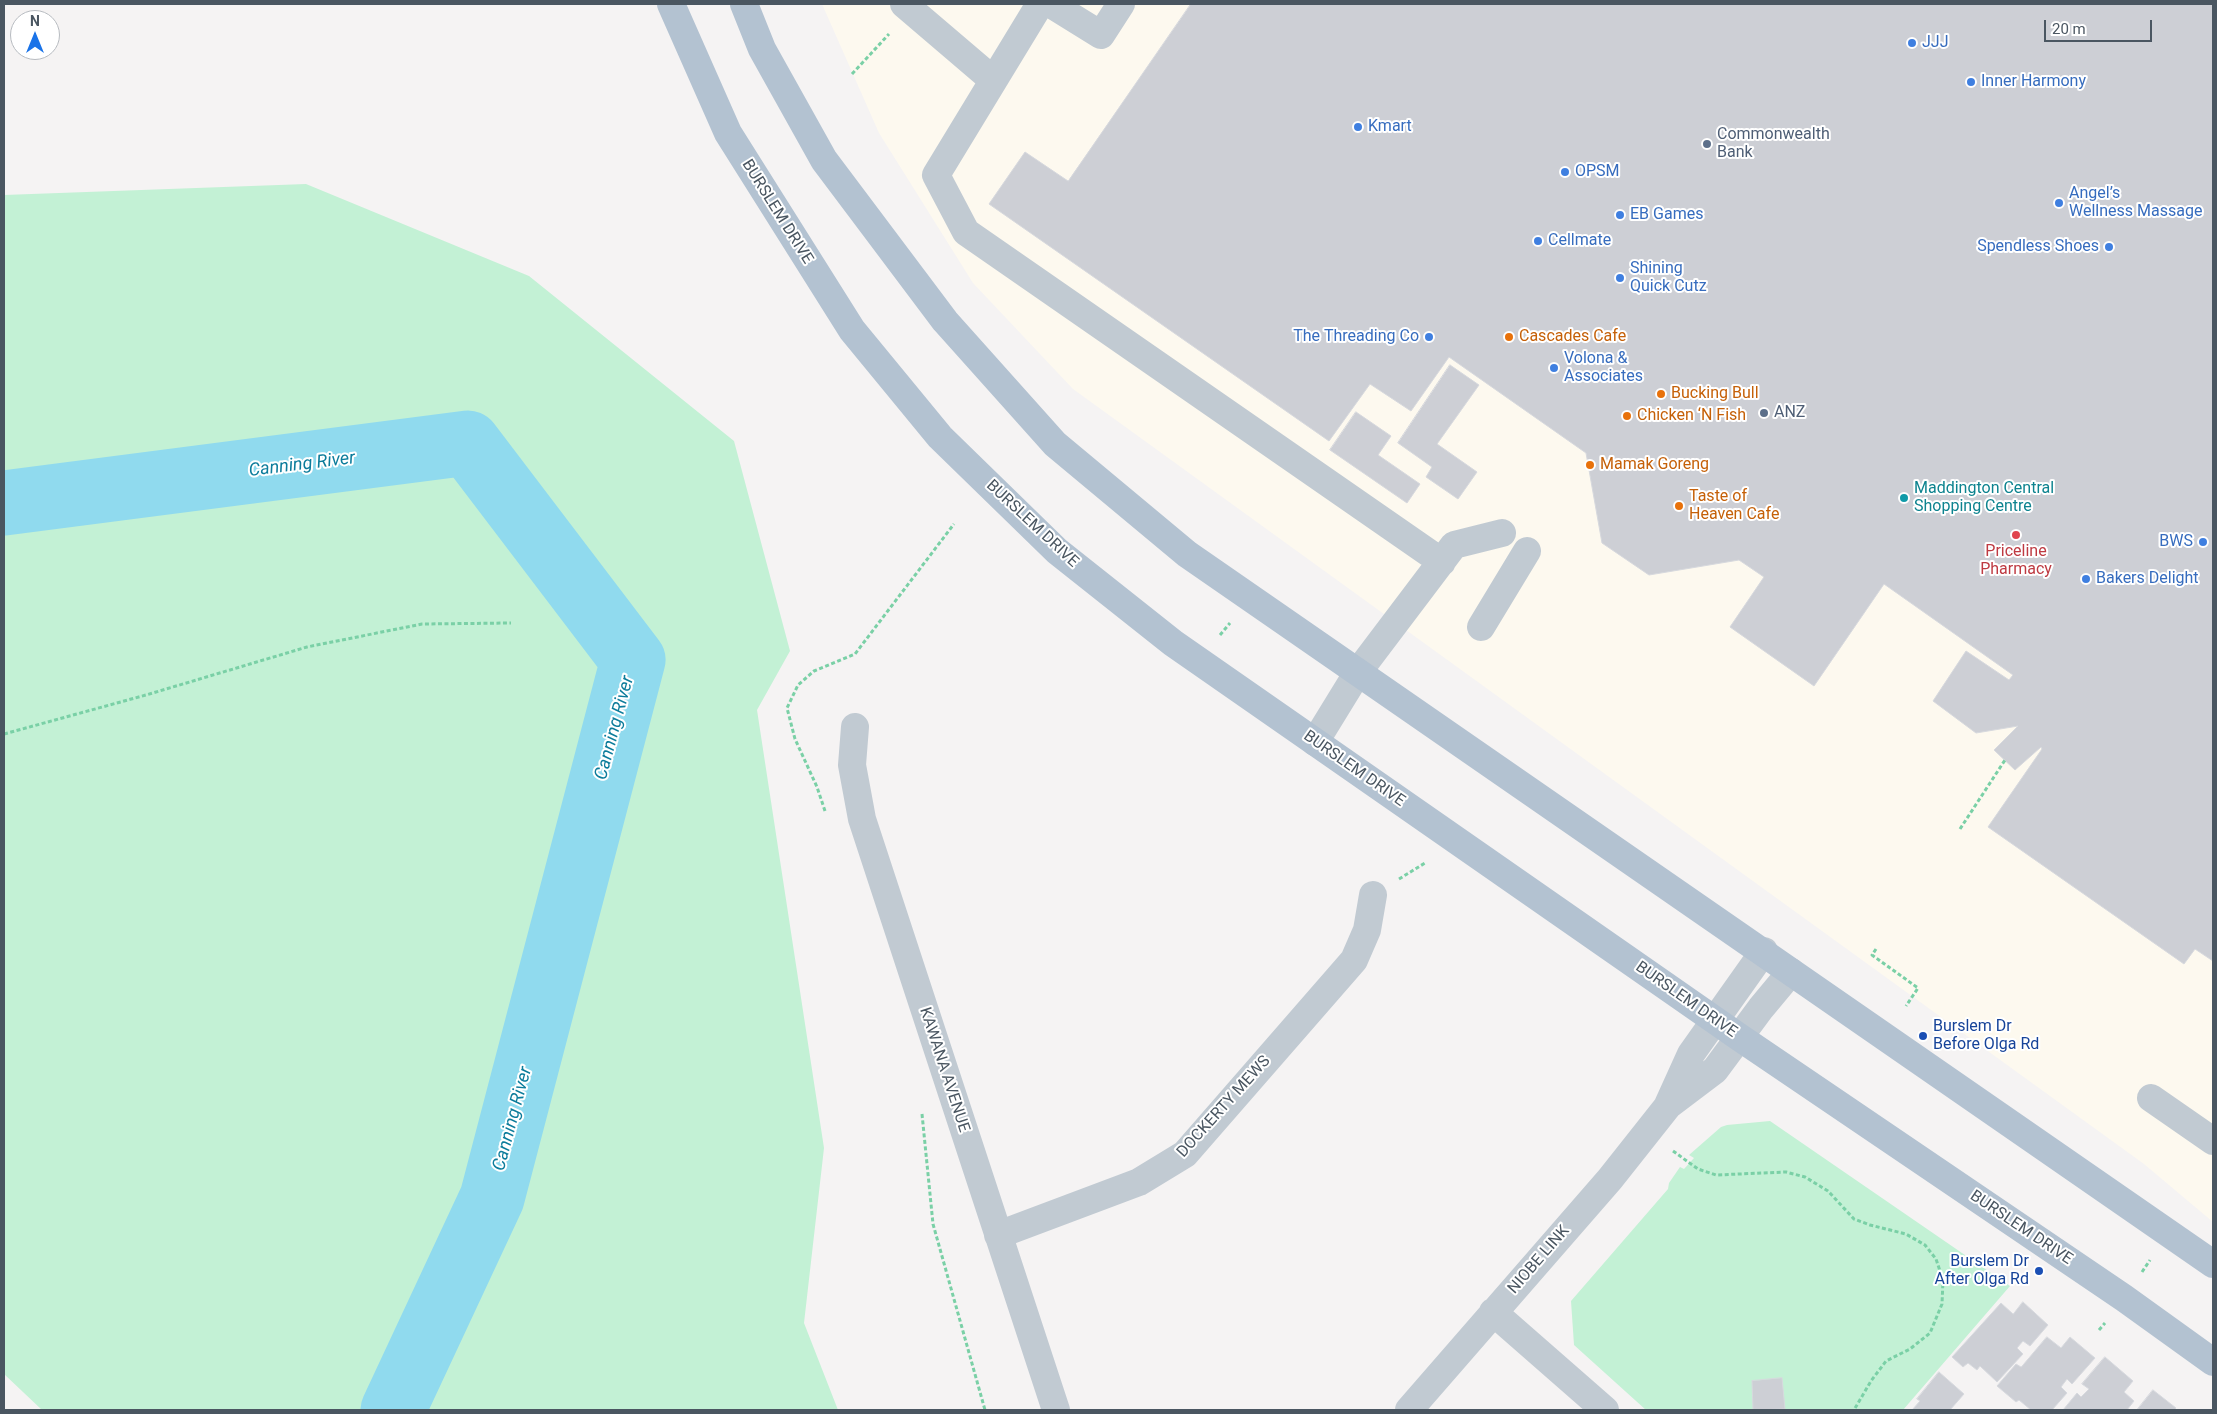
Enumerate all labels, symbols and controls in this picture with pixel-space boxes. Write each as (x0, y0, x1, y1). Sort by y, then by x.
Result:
north arrow (10, 10, 60, 60)
scale bar (2047, 10, 2154, 42)
text: N (30, 13, 40, 29)
text: 20 m (2052, 20, 2086, 38)
place label: JJJ (1922, 33, 1948, 53)
marker: JJJ (1906, 37, 1918, 49)
place label: Inner Harmony (1981, 72, 2086, 92)
marker: Inner Harmony (1965, 76, 1977, 88)
place label: Kmart (1368, 117, 1412, 137)
marker: Kmart (1352, 121, 1364, 133)
place label: Commonwealth Bank (1717, 125, 1830, 163)
marker: Commonwealth Bank (1701, 138, 1713, 150)
street label: BURSLEM DRIVE (737, 156, 817, 268)
place label: OPSM (1575, 162, 1620, 182)
marker: OPSM (1559, 166, 1571, 178)
place label: Angel’s Wellness Massage (2069, 184, 2202, 222)
marker: Angel’s Wellness Massage (2053, 197, 2065, 209)
place label: EB Games (1630, 205, 1703, 225)
marker: EB Games (1614, 209, 1626, 221)
place label: Cellmate (1548, 231, 1611, 251)
marker: Cellmate (1532, 235, 1544, 247)
place label: Spendless Shoes (1977, 237, 2099, 257)
marker: Spendless Shoes (2103, 241, 2115, 253)
place label: Shining Quick Cutz (1630, 259, 1707, 297)
marker: Shining Quick Cutz (1614, 272, 1626, 284)
place label: The Threading Co (1293, 327, 1419, 347)
place label: Cascades Cafe (1519, 327, 1626, 347)
marker: The Threading Co (1423, 331, 1435, 343)
marker: Cascades Cafe (1503, 331, 1515, 343)
place label: Volona & Associates (1564, 349, 1643, 387)
marker: Volona & Associates (1548, 362, 1560, 374)
place label: Bucking Bull (1671, 384, 1759, 404)
marker: Bucking Bull (1655, 388, 1667, 400)
place label: ANZ (1774, 403, 1805, 423)
place label: Chicken ‘N Fish (1637, 406, 1746, 426)
marker: ANZ (1758, 407, 1770, 419)
marker: Chicken ‘N Fish (1621, 410, 1633, 422)
water label: Canning River (248, 448, 356, 482)
place label: Mamak Goreng (1600, 455, 1709, 475)
marker: Mamak Goreng (1584, 459, 1596, 471)
street label: BURSLEM DRIVE (982, 476, 1082, 572)
place label: Maddington Central Shopping Centre (1914, 479, 2054, 517)
place label: Taste of Heaven Cafe (1689, 487, 1779, 525)
marker: Maddington Central Shopping Centre (1898, 492, 1910, 504)
marker: Taste of Heaven Cafe (1673, 500, 1685, 512)
marker: Priceline Pharmacy (2010, 529, 2022, 541)
place label: BWS (2159, 532, 2193, 552)
marker: BWS (2197, 536, 2209, 548)
place label: Priceline Pharmacy (1980, 542, 2052, 580)
place label: Bakers Delight (2096, 569, 2199, 589)
marker: Bakers Delight (2080, 573, 2092, 585)
water label: Canning River (591, 674, 639, 782)
street label: BURSLEM DRIVE (1300, 727, 1408, 811)
street label: BURSLEM DRIVE (1632, 958, 1740, 1042)
street label: KAWANA AVENUE (915, 1005, 973, 1135)
place label: Burslem Dr Before Olga Rd (1933, 1017, 2039, 1055)
marker: Burslem Dr Before Olga Rd (1917, 1030, 1929, 1042)
street label: DOCKERTY MEWS (1173, 1052, 1275, 1162)
water label: Canning River (489, 1065, 537, 1173)
street label: BURSLEM DRIVE (1966, 1187, 2076, 1269)
street label: NIOBE LINK (1504, 1222, 1574, 1298)
place label: Burslem Dr After Olga Rd (1934, 1252, 2029, 1290)
marker: Burslem Dr After Olga Rd (2033, 1265, 2045, 1277)

